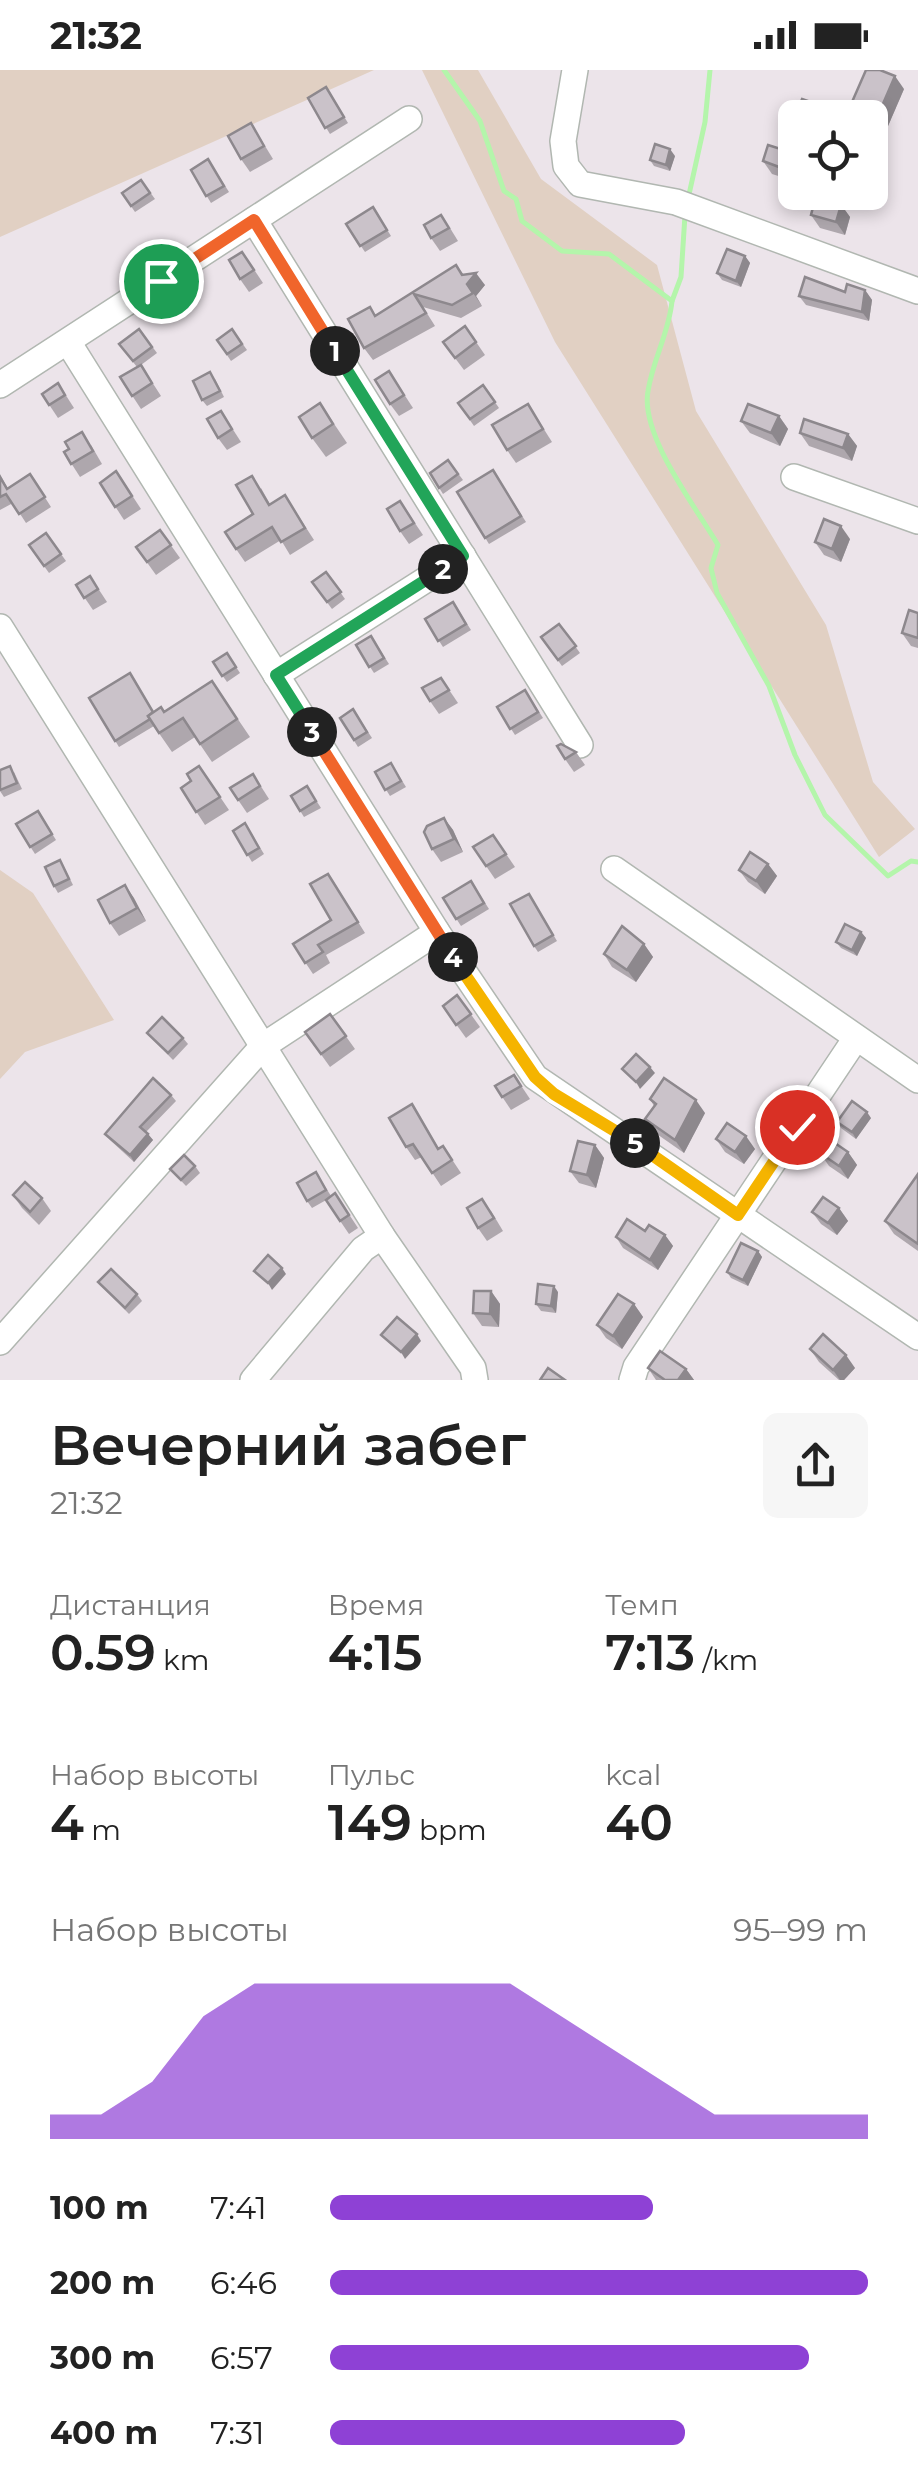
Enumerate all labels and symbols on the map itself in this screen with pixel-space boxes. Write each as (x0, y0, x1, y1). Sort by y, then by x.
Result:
pin (119, 239, 204, 324)
pin: 1 (310, 326, 360, 376)
pin: 2 (418, 544, 468, 594)
pin: 3 (287, 707, 337, 757)
pin: 4 (428, 932, 478, 982)
pin (755, 1085, 840, 1170)
pin: 5 (610, 1118, 660, 1168)

